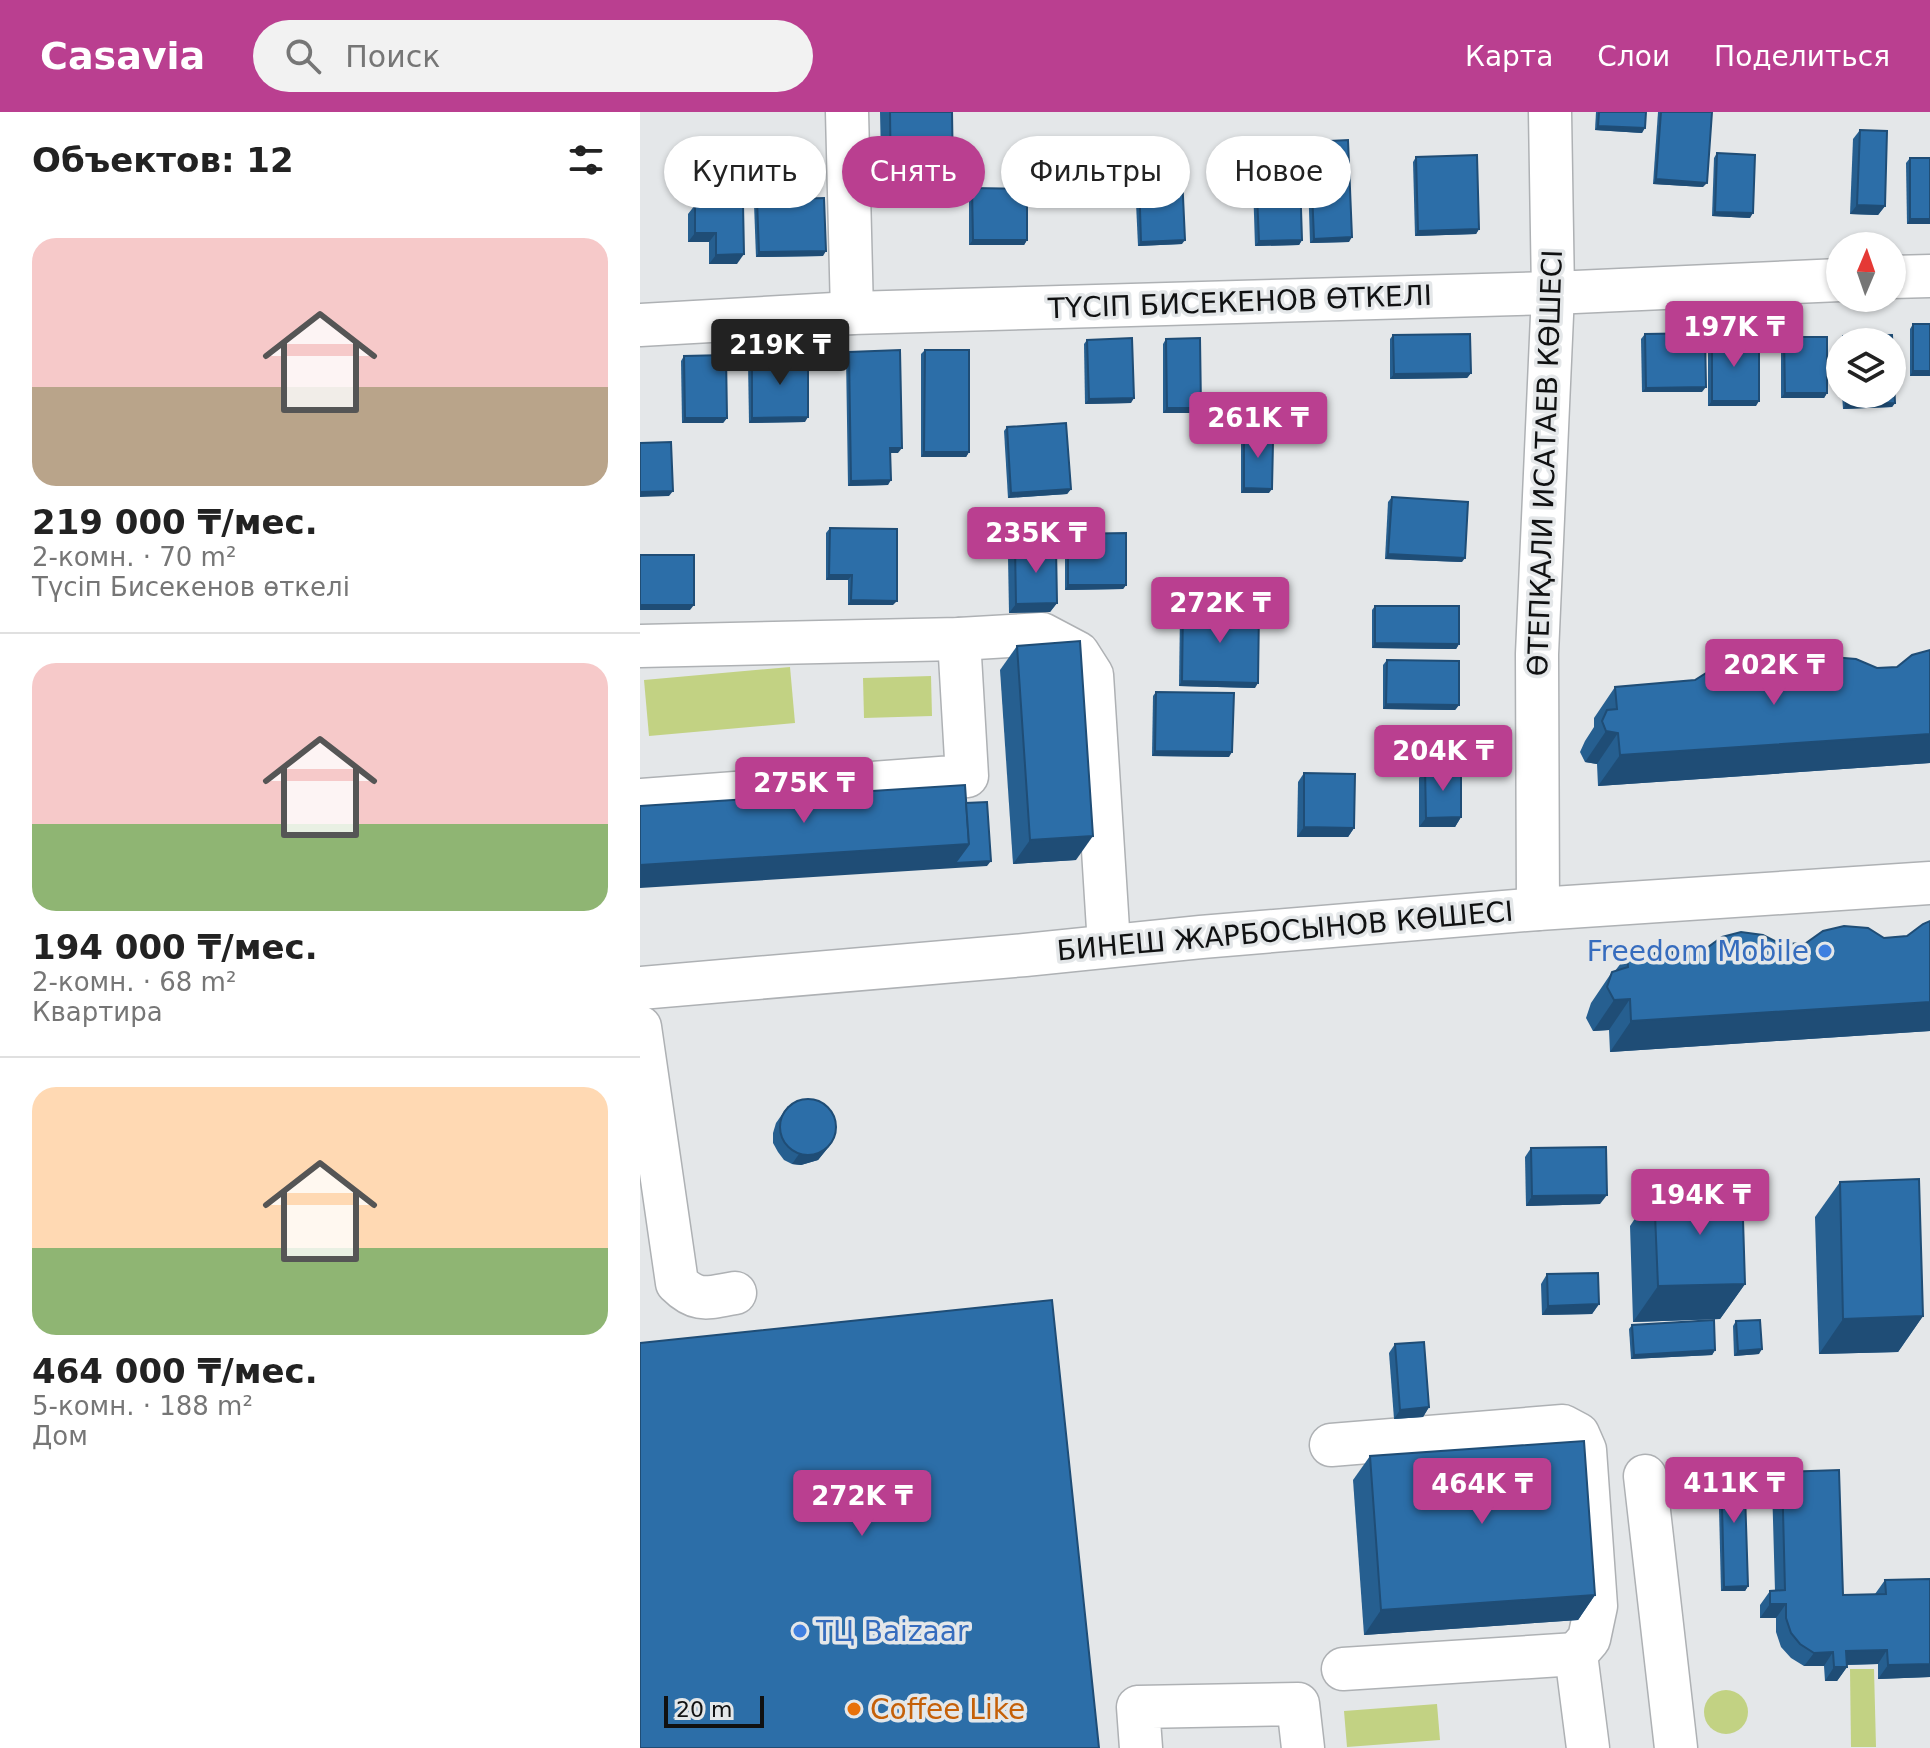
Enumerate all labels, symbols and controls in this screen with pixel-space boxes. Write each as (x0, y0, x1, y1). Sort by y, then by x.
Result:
search box (253, 20, 813, 92)
text: Casavia (40, 34, 205, 78)
icon: search (281, 34, 325, 78)
text: Поиск (345, 39, 440, 74)
text: Карта (1465, 40, 1553, 73)
text: Слои (1597, 40, 1670, 73)
text: Поделиться (1714, 40, 1890, 73)
chip: Купить (664, 136, 826, 208)
chip: Снять (842, 136, 985, 208)
chip: Фильтры (1001, 136, 1190, 208)
chip: Новое (1206, 136, 1351, 208)
icon: filters (564, 138, 608, 182)
text: Объектов: 12 (32, 140, 294, 180)
north arrow (1826, 232, 1906, 312)
map controls (1826, 232, 1906, 408)
street label: ӨТЕПҚАЛИ ИСАТАЕВ КӨШЕСІ (1521, 249, 1569, 677)
street label: ТҮСІП БИСЕКЕНОВ ӨТКЕЛІ (1046, 279, 1433, 325)
icon: home (248, 290, 392, 434)
pin: 197K ₸ (1669, 301, 1799, 369)
text: 197K ₸ (1683, 312, 1785, 342)
pin: 219K ₸ (715, 319, 845, 387)
button: layers (1826, 328, 1906, 408)
text: 219K ₸ (729, 330, 831, 360)
pin: 261K ₸ (1193, 392, 1323, 460)
text: 261K ₸ (1207, 403, 1309, 433)
text: 219 000 ₸/мес. (32, 502, 318, 542)
pin: 235K ₸ (971, 507, 1101, 575)
text: 235K ₸ (985, 518, 1087, 548)
text: 2-комн. · 70 m² (32, 542, 236, 572)
text: Түсіп Бисекенов өткелі (32, 572, 350, 602)
pin: 272K ₸ (1155, 577, 1285, 645)
text: 272K ₸ (1169, 588, 1271, 618)
pin: 202K ₸ (1709, 639, 1839, 707)
text: 202K ₸ (1723, 650, 1825, 680)
icon: home (248, 715, 392, 859)
pin: 204K ₸ (1378, 725, 1508, 793)
text: 204K ₸ (1392, 736, 1494, 766)
pin: 275K ₸ (739, 757, 869, 825)
text: 275K ₸ (753, 768, 855, 798)
street label: БИНЕШ ЖАРБОСЫНОВ КӨШЕСІ (1055, 895, 1515, 967)
text: 194 000 ₸/мес. (32, 927, 318, 967)
place label: Freedom Mobile (1587, 935, 1809, 968)
marker: Freedom Mobile (1816, 942, 1834, 960)
text: 2-комн. · 68 m² (32, 967, 236, 997)
text: Квартира (32, 997, 163, 1027)
icon: home (248, 1139, 392, 1283)
pin: 194K ₸ (1635, 1169, 1765, 1237)
text: 194K ₸ (1649, 1180, 1751, 1210)
text: 464 000 ₸/мес. (32, 1351, 318, 1391)
text: 5-комн. · 188 m² (32, 1391, 253, 1421)
text: Дом (32, 1421, 88, 1451)
pin: 411K ₸ (1669, 1457, 1799, 1525)
pin: 464K ₸ (1417, 1458, 1547, 1526)
text: 411K ₸ (1683, 1468, 1785, 1498)
text: 464K ₸ (1431, 1469, 1533, 1499)
pin: 272K ₸ (797, 1470, 927, 1538)
text: 272K ₸ (811, 1481, 913, 1511)
place label: ТЦ Baizaar (815, 1615, 969, 1648)
marker: ТЦ Baizaar (791, 1622, 809, 1640)
scale bar (664, 1692, 764, 1728)
place label: Coffee Like (870, 1693, 1025, 1726)
text: 20 m (676, 1697, 732, 1722)
marker: Coffee Like (845, 1700, 863, 1718)

